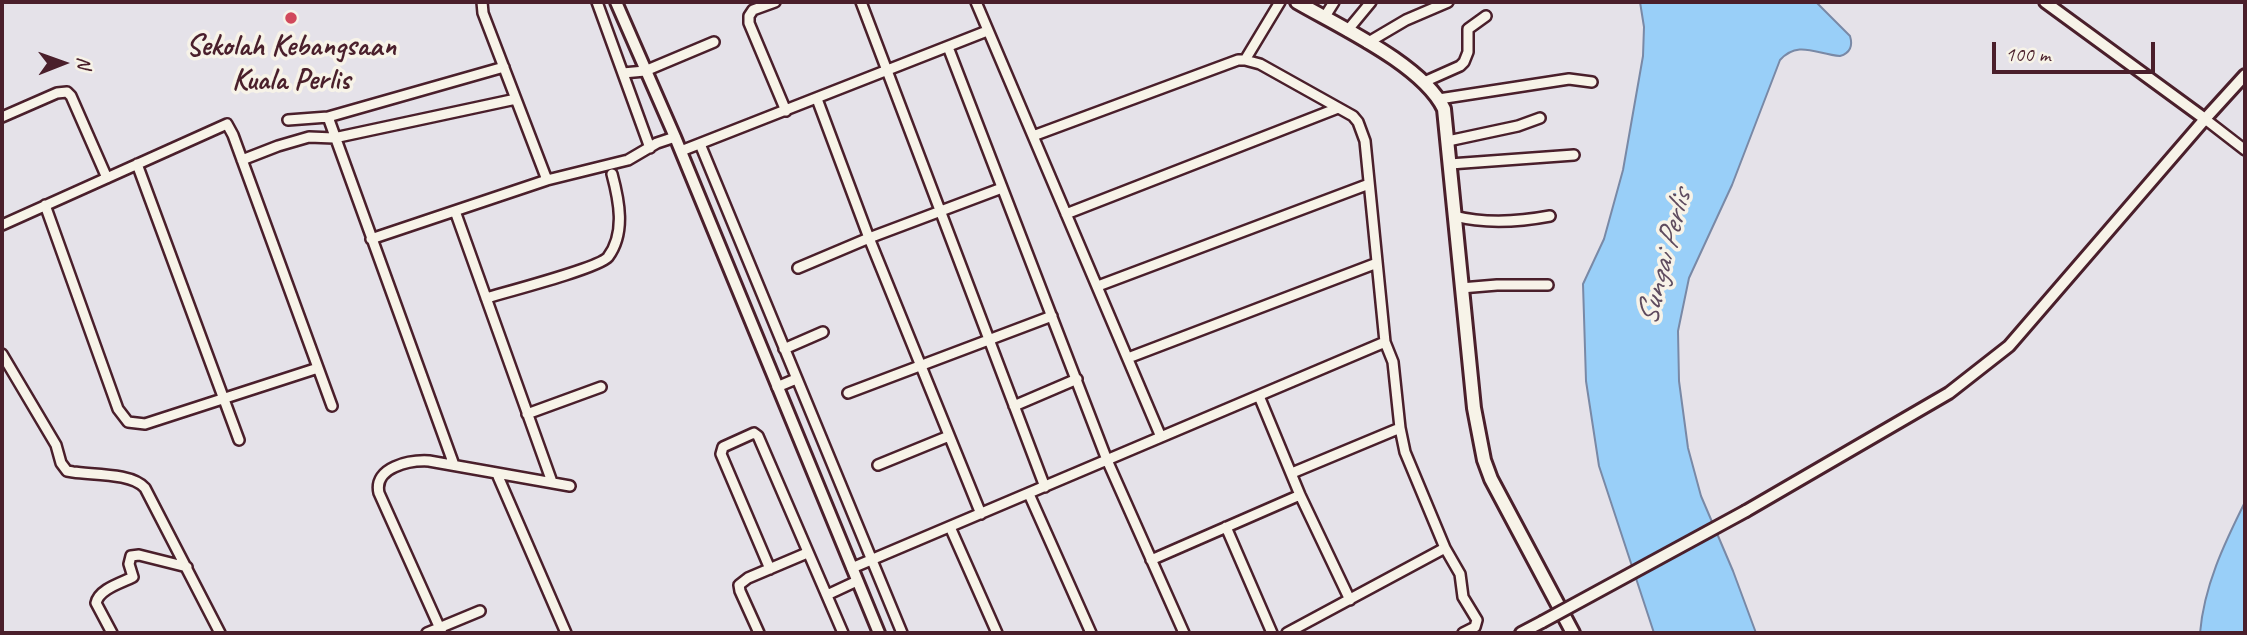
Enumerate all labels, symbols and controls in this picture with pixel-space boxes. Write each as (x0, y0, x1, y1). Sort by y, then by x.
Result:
marker: Sekolah Kebangsaan Kuala Perlis (283, 10, 299, 26)
north arrow (28, 28, 98, 98)
scale bar (1995, 28, 2158, 72)
place label: Sekolah Kebangsaan Kuala Perlis (186, 29, 396, 100)
text: 100 m (2005, 41, 2050, 67)
text: N (72, 57, 96, 69)
water label: Sungai Perlis (1629, 187, 1701, 329)

